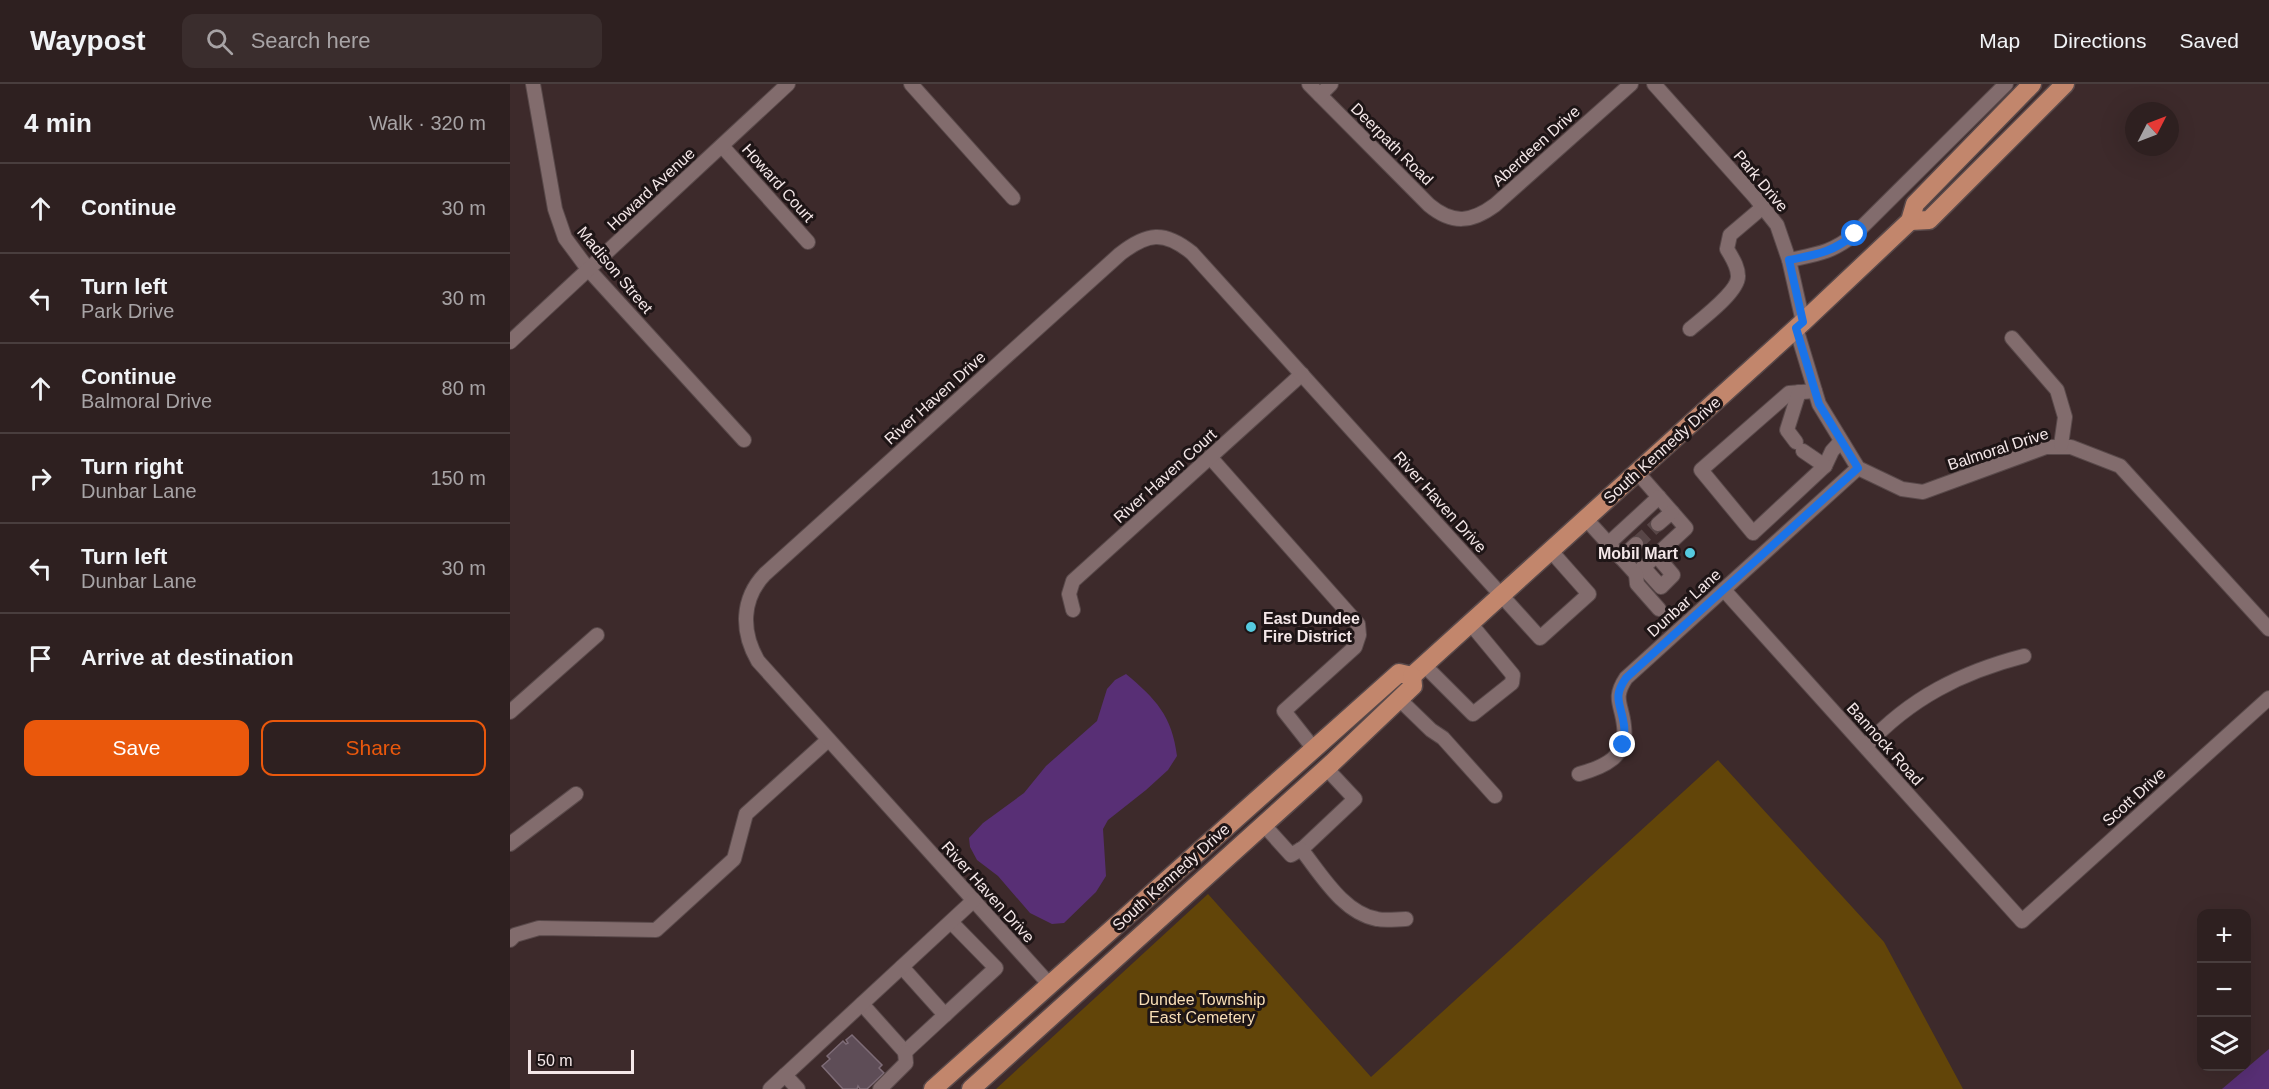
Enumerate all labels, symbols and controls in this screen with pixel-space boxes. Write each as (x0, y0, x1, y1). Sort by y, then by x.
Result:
search box (182, 14, 602, 68)
text: Waypost (30, 25, 146, 56)
icon: search (203, 25, 236, 58)
text: Search here (251, 28, 371, 53)
text: Map (1979, 29, 2020, 52)
text: Directions (2053, 29, 2146, 52)
text: Saved (2179, 29, 2239, 52)
street label: Deerpath Road (1348, 100, 1436, 188)
street label: Aberdeen Drive (1489, 102, 1583, 190)
north arrow (2125, 102, 2179, 156)
text: 4 min (24, 108, 92, 138)
text: Walk · 320 m (369, 112, 486, 134)
street label: Howard Court (739, 141, 818, 226)
street label: Howard Avenue (604, 144, 698, 234)
street label: Park Drive (1730, 147, 1792, 215)
icon: ahead (24, 192, 57, 225)
text: Continue (81, 195, 176, 220)
text: 30 m (442, 197, 486, 219)
route start (1841, 220, 1867, 246)
street label: Madison Street (574, 223, 656, 317)
text: Turn left (81, 274, 167, 299)
icon: left (24, 282, 57, 315)
text: 30 m (442, 287, 486, 309)
text: Park Drive (81, 300, 174, 322)
street label: River Haven Drive (881, 348, 989, 448)
text: Continue (81, 364, 176, 389)
icon: ahead (24, 372, 57, 405)
text: 80 m (442, 377, 486, 399)
text: Balmoral Drive (81, 390, 212, 412)
street label: South Kennedy Drive (1600, 393, 1724, 507)
street label: River Haven Court (1110, 425, 1220, 526)
street label: Balmoral Drive (1945, 425, 2051, 473)
street label: River Haven Drive (1390, 448, 1490, 556)
text: Turn right (81, 454, 183, 479)
icon: right (24, 462, 57, 495)
text: 150 m (430, 467, 486, 489)
text: Dunbar Lane (81, 480, 197, 502)
text: Turn left (81, 544, 167, 569)
place label: Mobil Mart (1598, 545, 1679, 562)
marker: Mobil Mart (1683, 546, 1697, 560)
icon: left (24, 552, 57, 585)
text: 30 m (442, 557, 486, 579)
street label: Dunbar Lane (1644, 566, 1724, 640)
text: Dunbar Lane (81, 570, 197, 592)
place label: East Dundee Fire District (1263, 610, 1360, 645)
marker: East Dundee Fire District (1244, 620, 1258, 634)
icon: arrive (24, 642, 57, 675)
text: Arrive at destination (81, 645, 294, 670)
street label: Bannock Road (1844, 699, 1926, 789)
button: Save (24, 720, 249, 776)
button: Share (261, 720, 486, 776)
route end (1609, 731, 1635, 757)
street label: Scott Drive (2099, 764, 2169, 829)
street label: South Kennedy Drive (1109, 820, 1233, 934)
street label: River Haven Drive (938, 838, 1038, 946)
map controls (2197, 909, 2251, 1071)
button: + (2197, 909, 2251, 963)
button: − (2197, 963, 2251, 1017)
park label: Dundee Township East Cemetery (1139, 991, 1266, 1026)
button: layers (2197, 1017, 2251, 1071)
scale bar (528, 1047, 634, 1074)
text: 50 m (537, 1052, 573, 1069)

